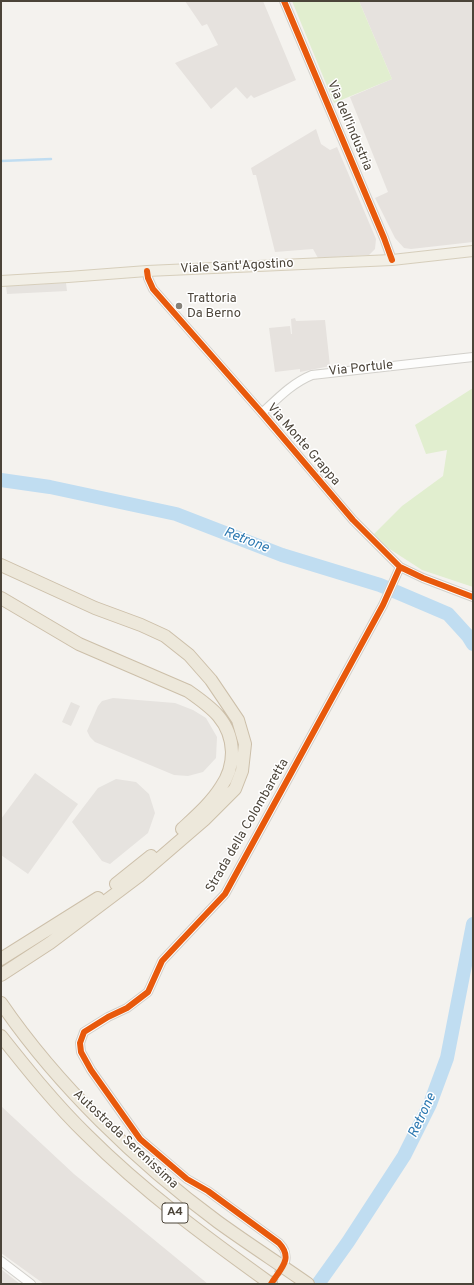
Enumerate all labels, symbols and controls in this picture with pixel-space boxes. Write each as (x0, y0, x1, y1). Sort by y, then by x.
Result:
street label: Via dell'industria (323, 79, 375, 173)
street label: Viale Sant'Agostino (180, 256, 294, 278)
place label: Trattoria Da Berno (187, 291, 241, 322)
marker: Trattoria Da Berno (174, 301, 184, 311)
street label: Via Portule (328, 358, 394, 380)
street label: Via Monte Grappa (263, 401, 343, 489)
water label: Retrone (221, 525, 271, 557)
street label: Strada della Colombaretta (203, 756, 293, 896)
street label: Autostrada Serenissima (69, 1087, 181, 1193)
water label: Retrone (405, 1091, 441, 1141)
road number: A4 (162, 1203, 188, 1223)

